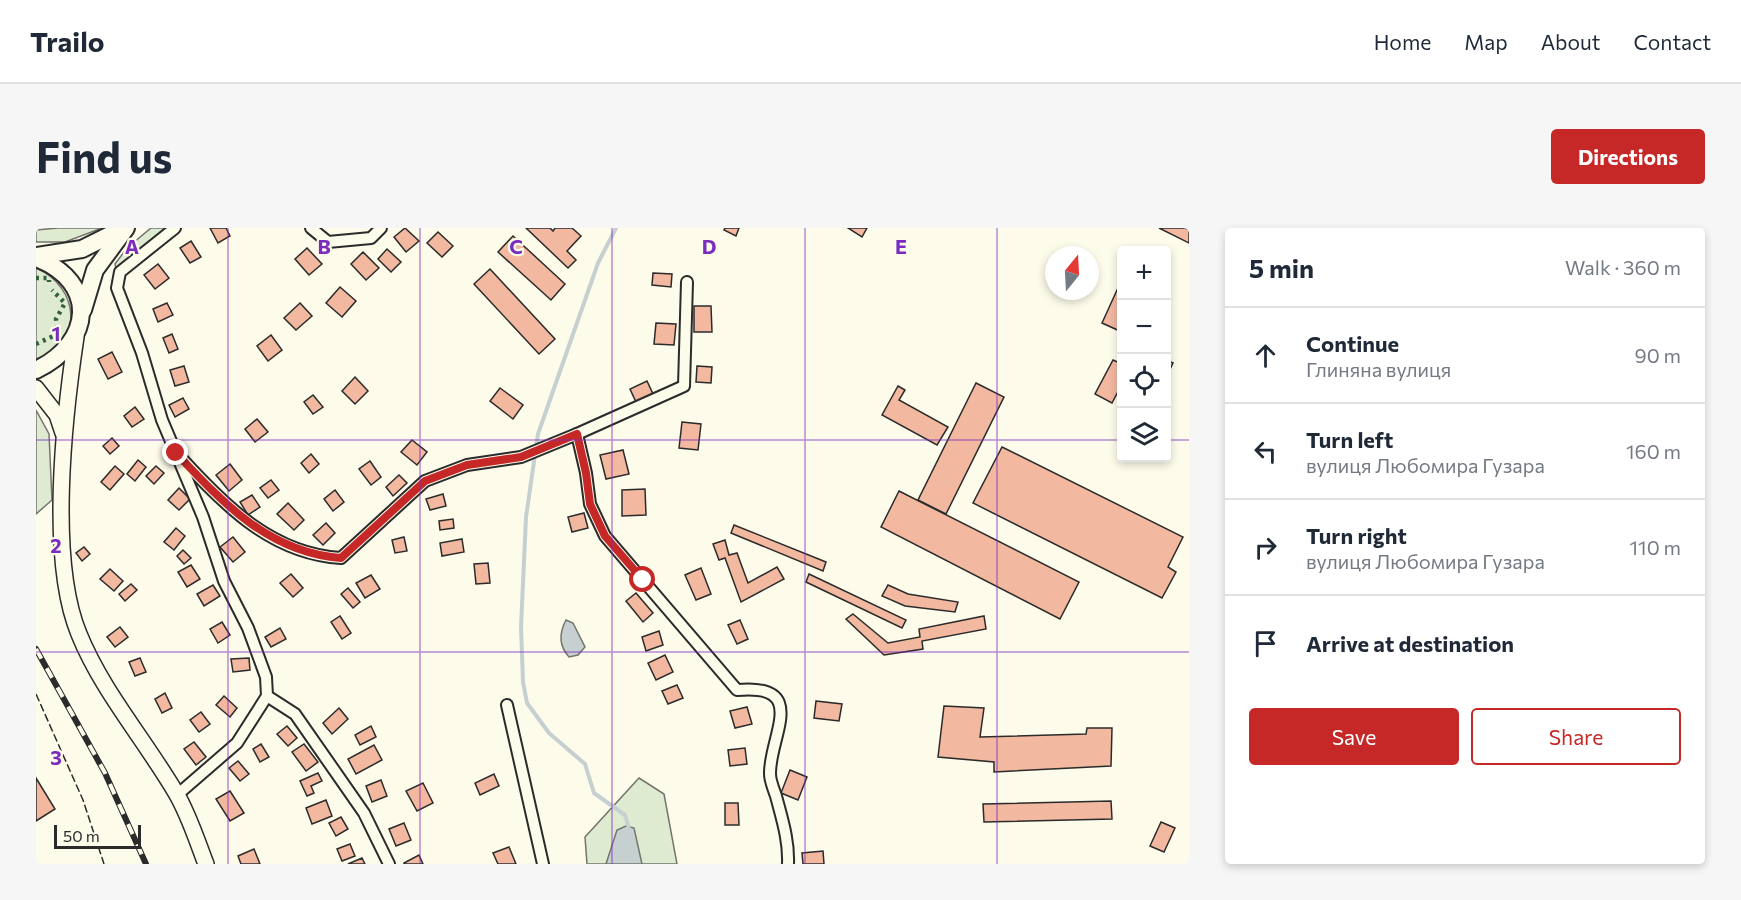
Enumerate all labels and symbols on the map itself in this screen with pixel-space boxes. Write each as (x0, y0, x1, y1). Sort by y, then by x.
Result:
text: A (125, 234, 139, 258)
text: B (317, 234, 331, 258)
text: C (509, 234, 523, 258)
text: D (702, 234, 716, 258)
text: E (895, 234, 907, 258)
north arrow (1045, 246, 1099, 300)
text: 1 (51, 321, 61, 345)
route end (162, 439, 188, 465)
text: 2 (50, 533, 62, 557)
route start (629, 566, 655, 592)
text: 3 (50, 745, 62, 769)
scale bar (54, 822, 141, 850)

